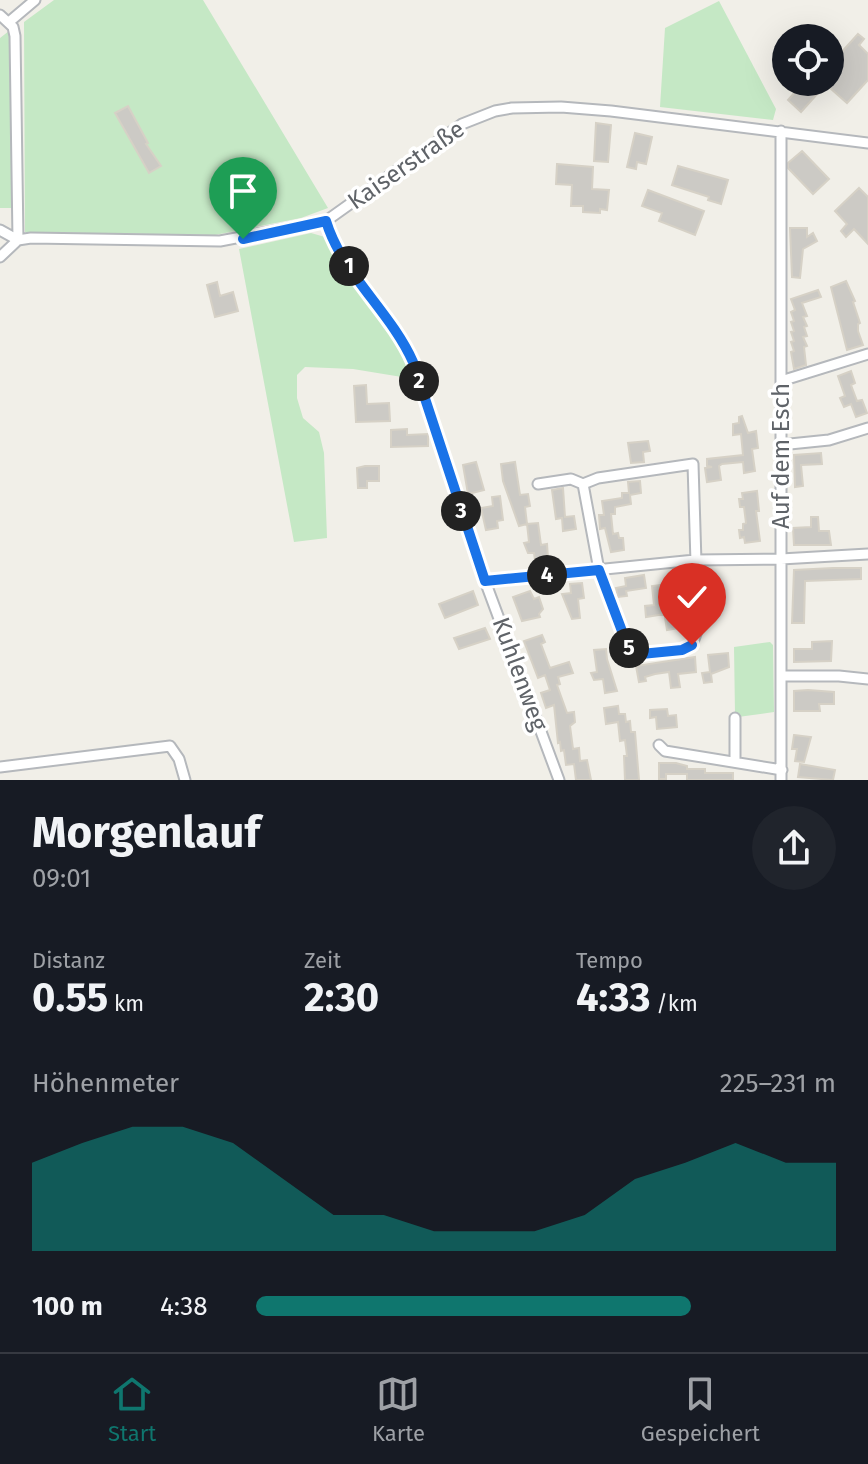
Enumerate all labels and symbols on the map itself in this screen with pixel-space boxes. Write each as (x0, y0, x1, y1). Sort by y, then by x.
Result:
street label: Kaiserstraße (342, 115, 470, 215)
pin (209, 157, 277, 239)
pin: 1 (329, 246, 369, 286)
pin: 2 (399, 361, 439, 401)
street label: Auf dem Esch (767, 383, 795, 529)
pin: 3 (441, 491, 481, 531)
pin: 4 (527, 555, 567, 595)
pin (658, 563, 726, 645)
street label: Kuhlenweg (487, 613, 554, 735)
pin: 5 (609, 628, 649, 668)

